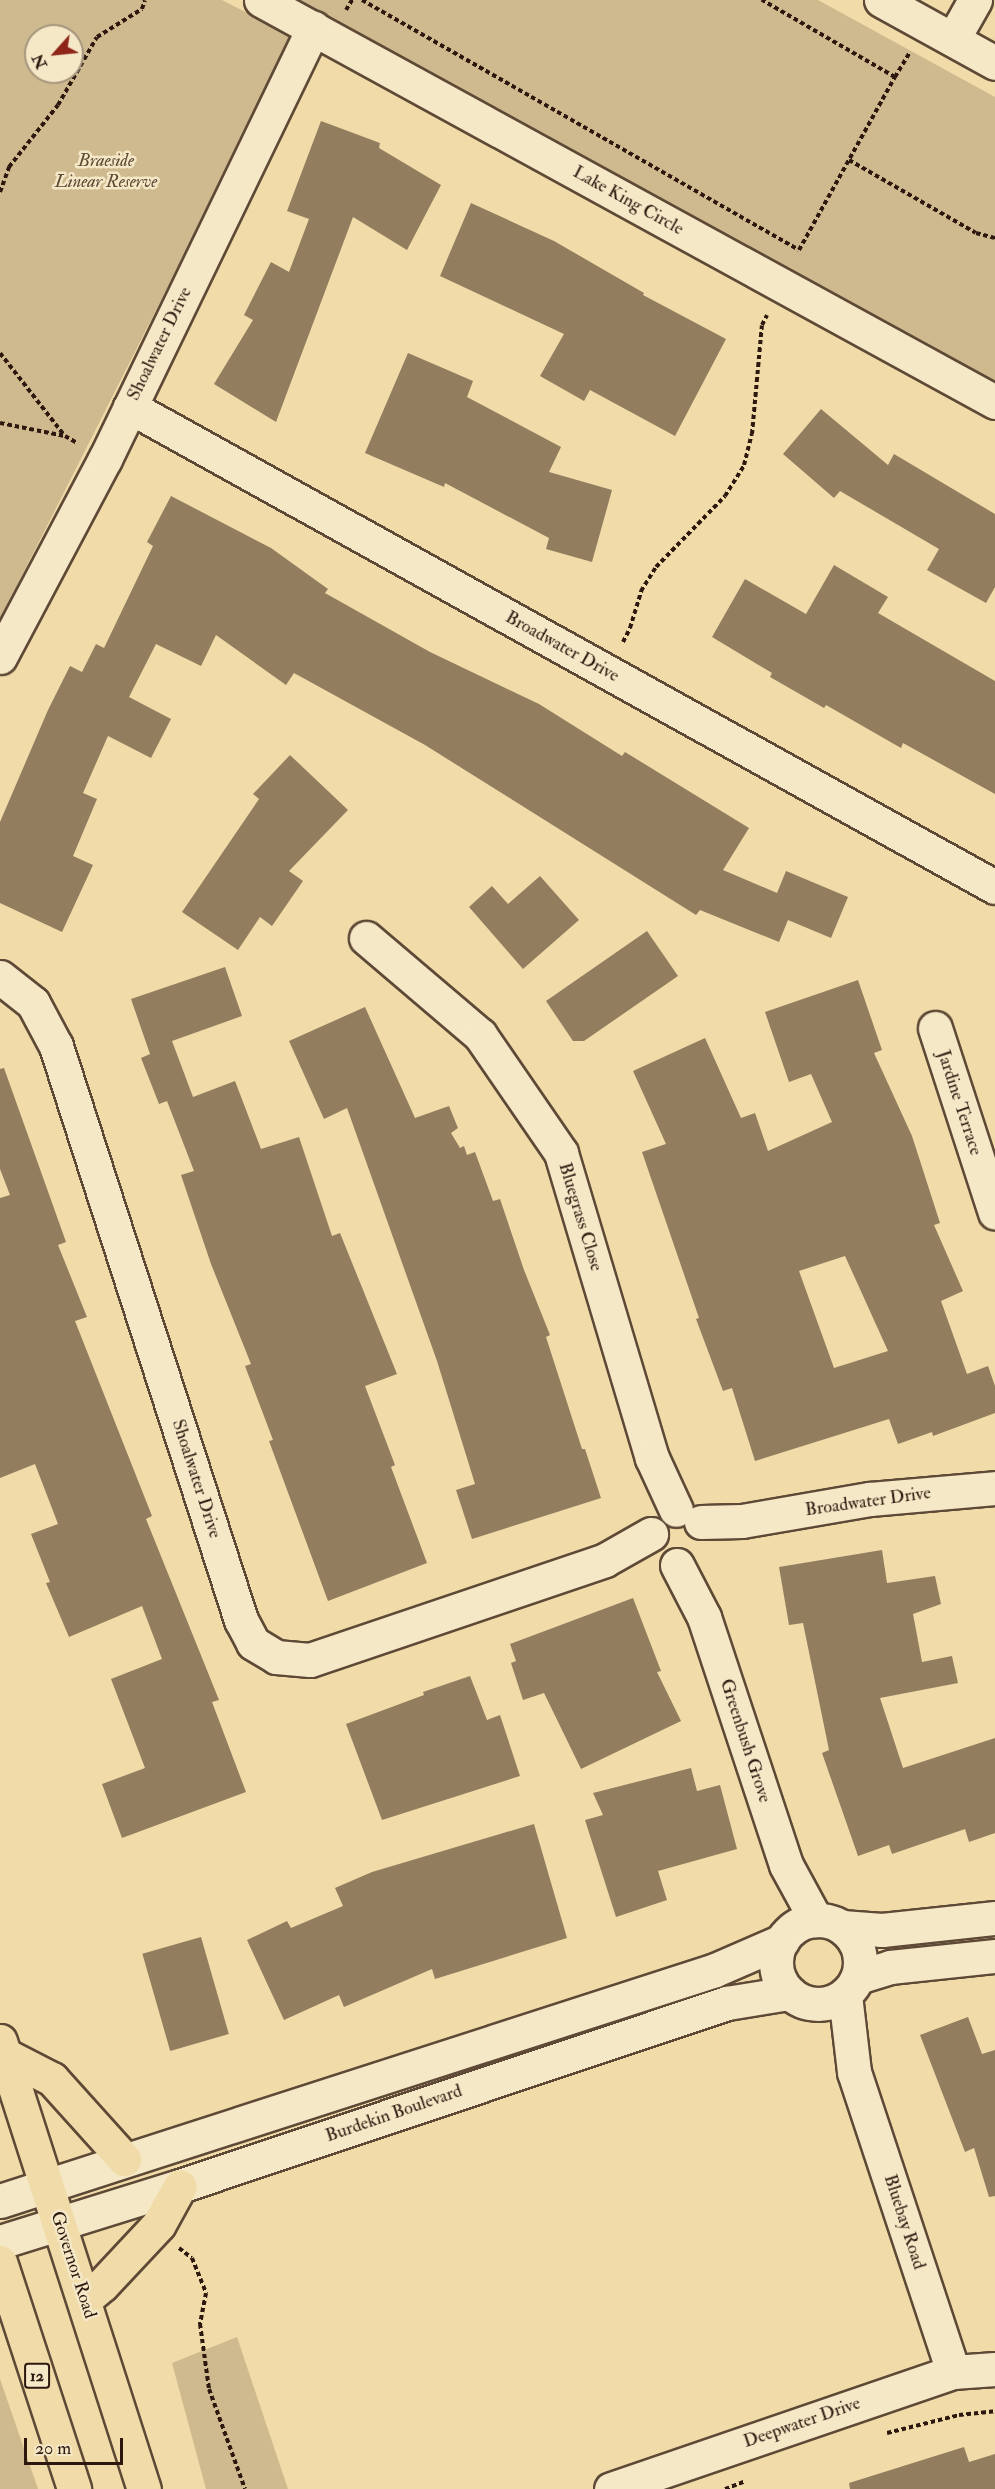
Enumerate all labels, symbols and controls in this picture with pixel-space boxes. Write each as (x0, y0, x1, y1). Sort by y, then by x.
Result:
north arrow (24, 24, 84, 84)
text: N (28, 50, 52, 72)
park label: Braeside Linear Reserve (55, 151, 157, 194)
street label: Lake King Circle (569, 162, 687, 240)
street label: Shoalwater Drive (123, 284, 197, 404)
street label: Broadwater Drive (501, 607, 623, 687)
street label: Jardine Terrace (932, 1048, 986, 1158)
street label: Bluegrass Close (553, 1160, 607, 1274)
street label: Shoalwater Drive (167, 1417, 225, 1541)
street label: Broadwater Drive (804, 1482, 932, 1522)
street label: Greenbush Grove (715, 1676, 775, 1806)
street label: Burdekin Boulevard (323, 2081, 465, 2147)
street label: Bluebay Road (879, 2172, 929, 2272)
street label: Governor Road (46, 2209, 100, 2321)
road number: 12 (24, 2363, 51, 2389)
street label: Deepwater Drive (741, 2393, 863, 2453)
scale bar (27, 2426, 126, 2464)
text: 20 m (35, 2437, 71, 2460)

